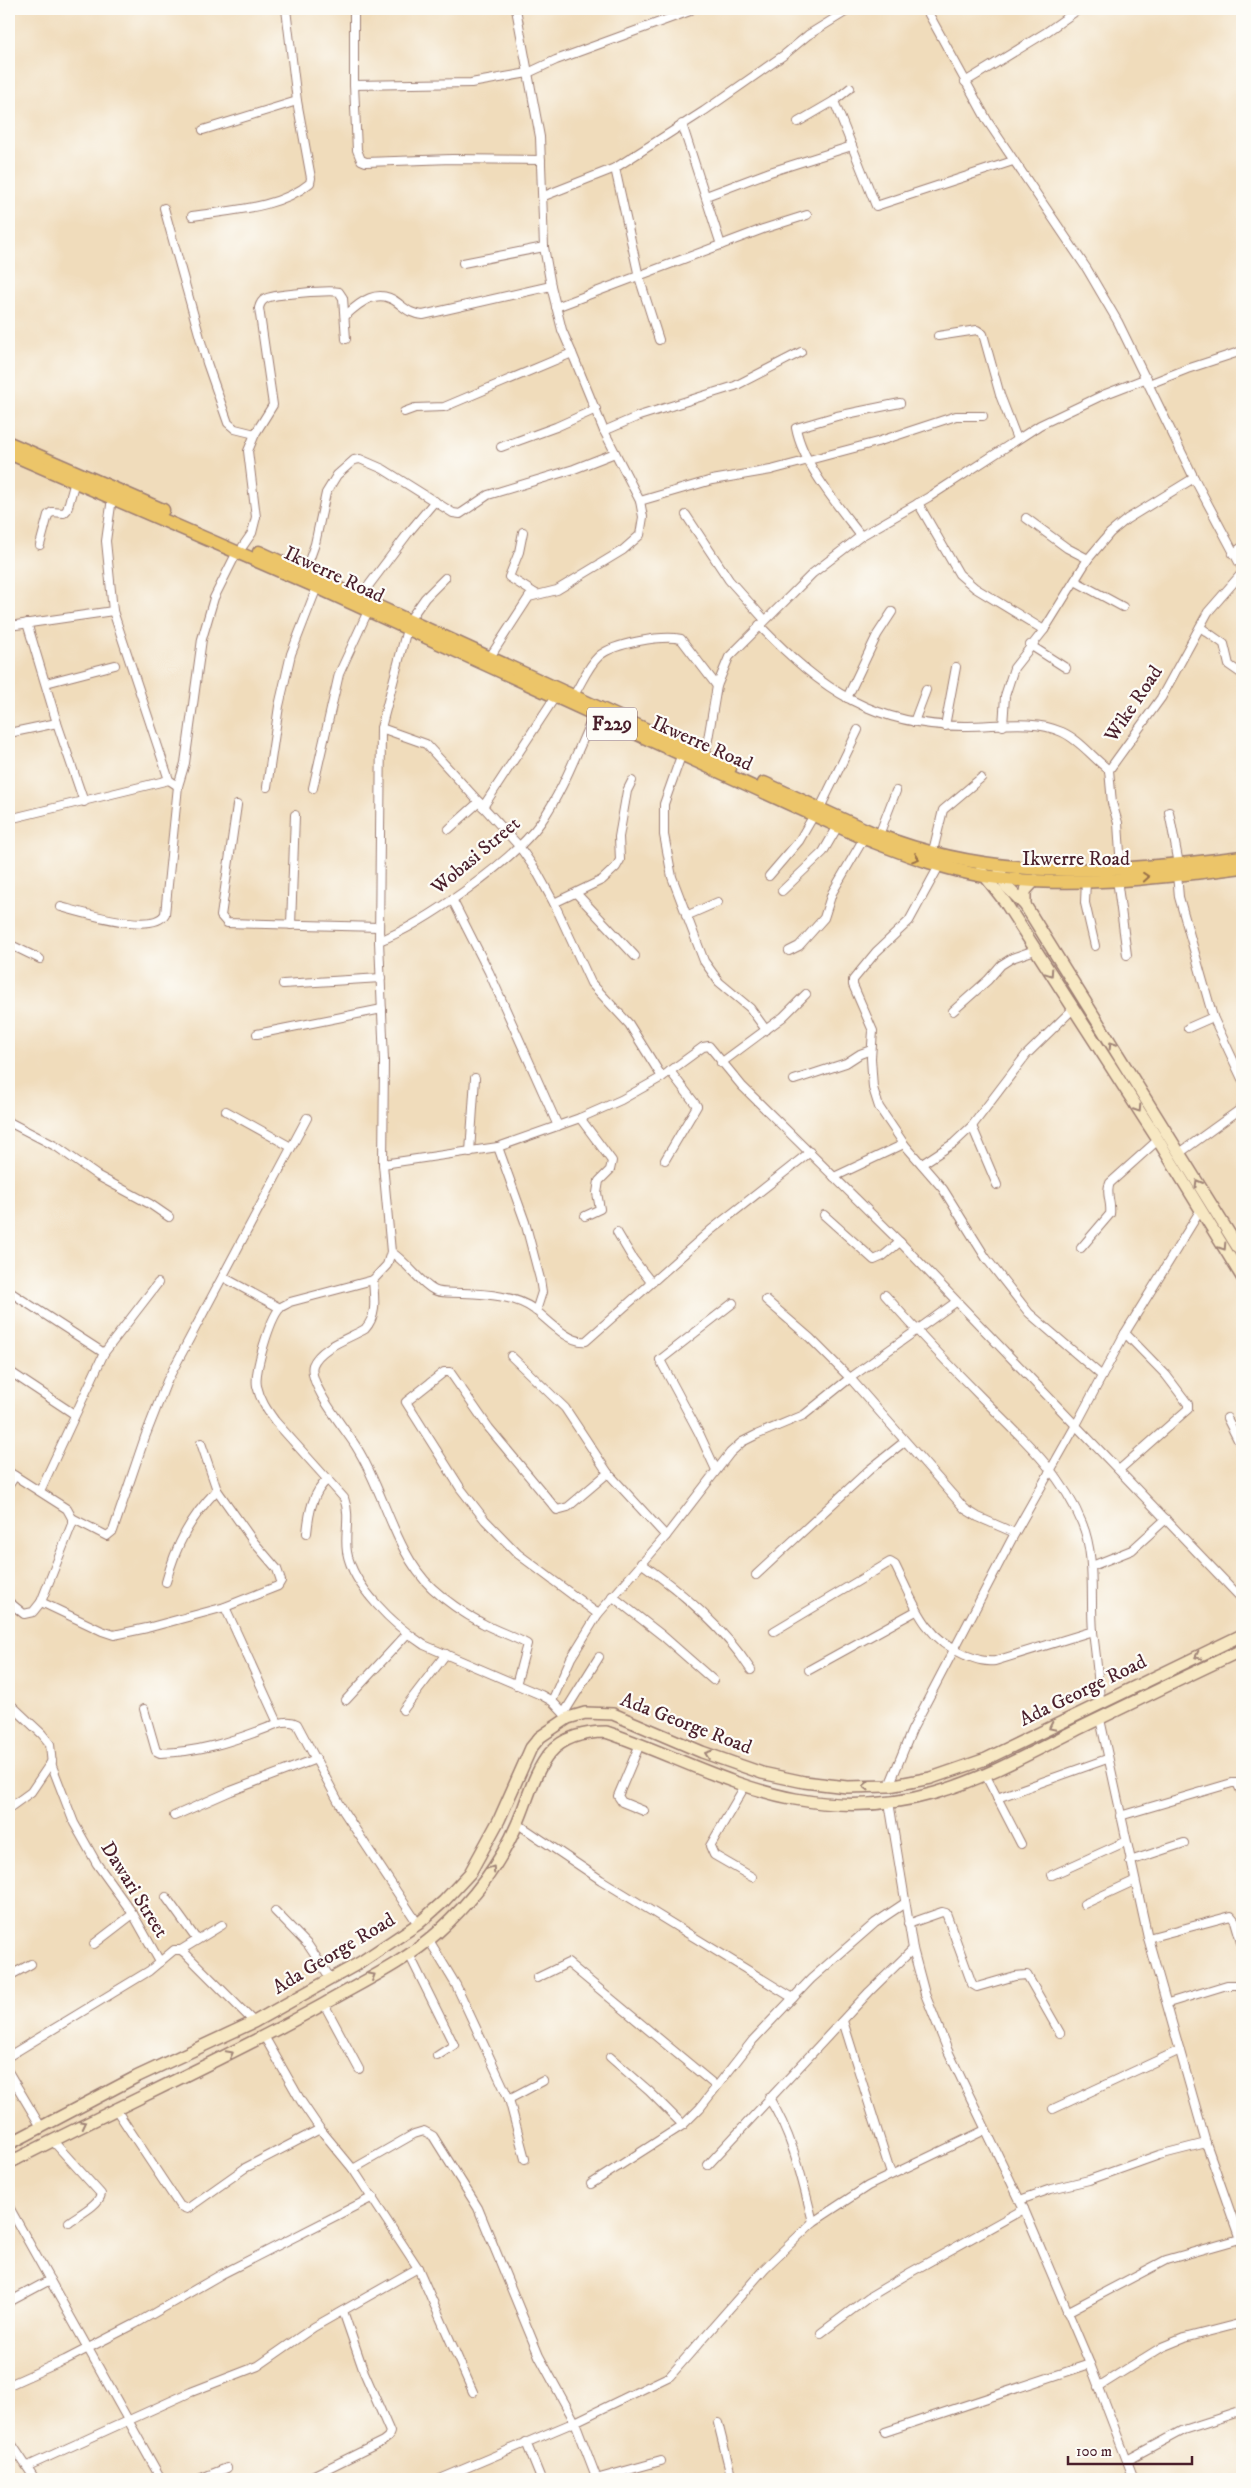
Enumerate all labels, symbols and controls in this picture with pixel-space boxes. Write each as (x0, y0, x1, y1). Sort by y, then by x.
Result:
street label: Ikwerre Road (280, 541, 388, 609)
street label: Wike Road (1099, 661, 1169, 748)
road number: F229 (587, 708, 637, 741)
street label: Ikwerre Road (648, 711, 756, 777)
street label: Wobasi Street (426, 812, 526, 901)
street label: Ikwerre Road (1022, 847, 1130, 872)
one-way arrow (911, 852, 920, 862)
one-way arrow (1142, 872, 1150, 883)
one-way arrow (1043, 968, 1053, 977)
one-way arrow (1109, 1042, 1119, 1051)
one-way arrow (1132, 1103, 1141, 1113)
one-way arrow (1195, 1179, 1205, 1188)
one-way arrow (1217, 1242, 1226, 1251)
street label: Ada George Road (1015, 1649, 1151, 1733)
one-way arrow (1195, 1650, 1204, 1660)
street label: Ada George Road (617, 1687, 755, 1761)
one-way arrow (1048, 1720, 1057, 1731)
one-way arrow (704, 1750, 713, 1760)
one-way arrow (862, 1781, 870, 1791)
street label: Dawari Street (95, 1837, 173, 1943)
one-way arrow (486, 1865, 495, 1875)
street label: Ada George Road (268, 1908, 400, 2000)
one-way arrow (367, 1973, 376, 1983)
one-way arrow (224, 2050, 233, 2060)
one-way arrow (78, 2121, 87, 2131)
scale bar (1068, 2433, 1192, 2465)
text: 100 m (1076, 2442, 1112, 2461)

